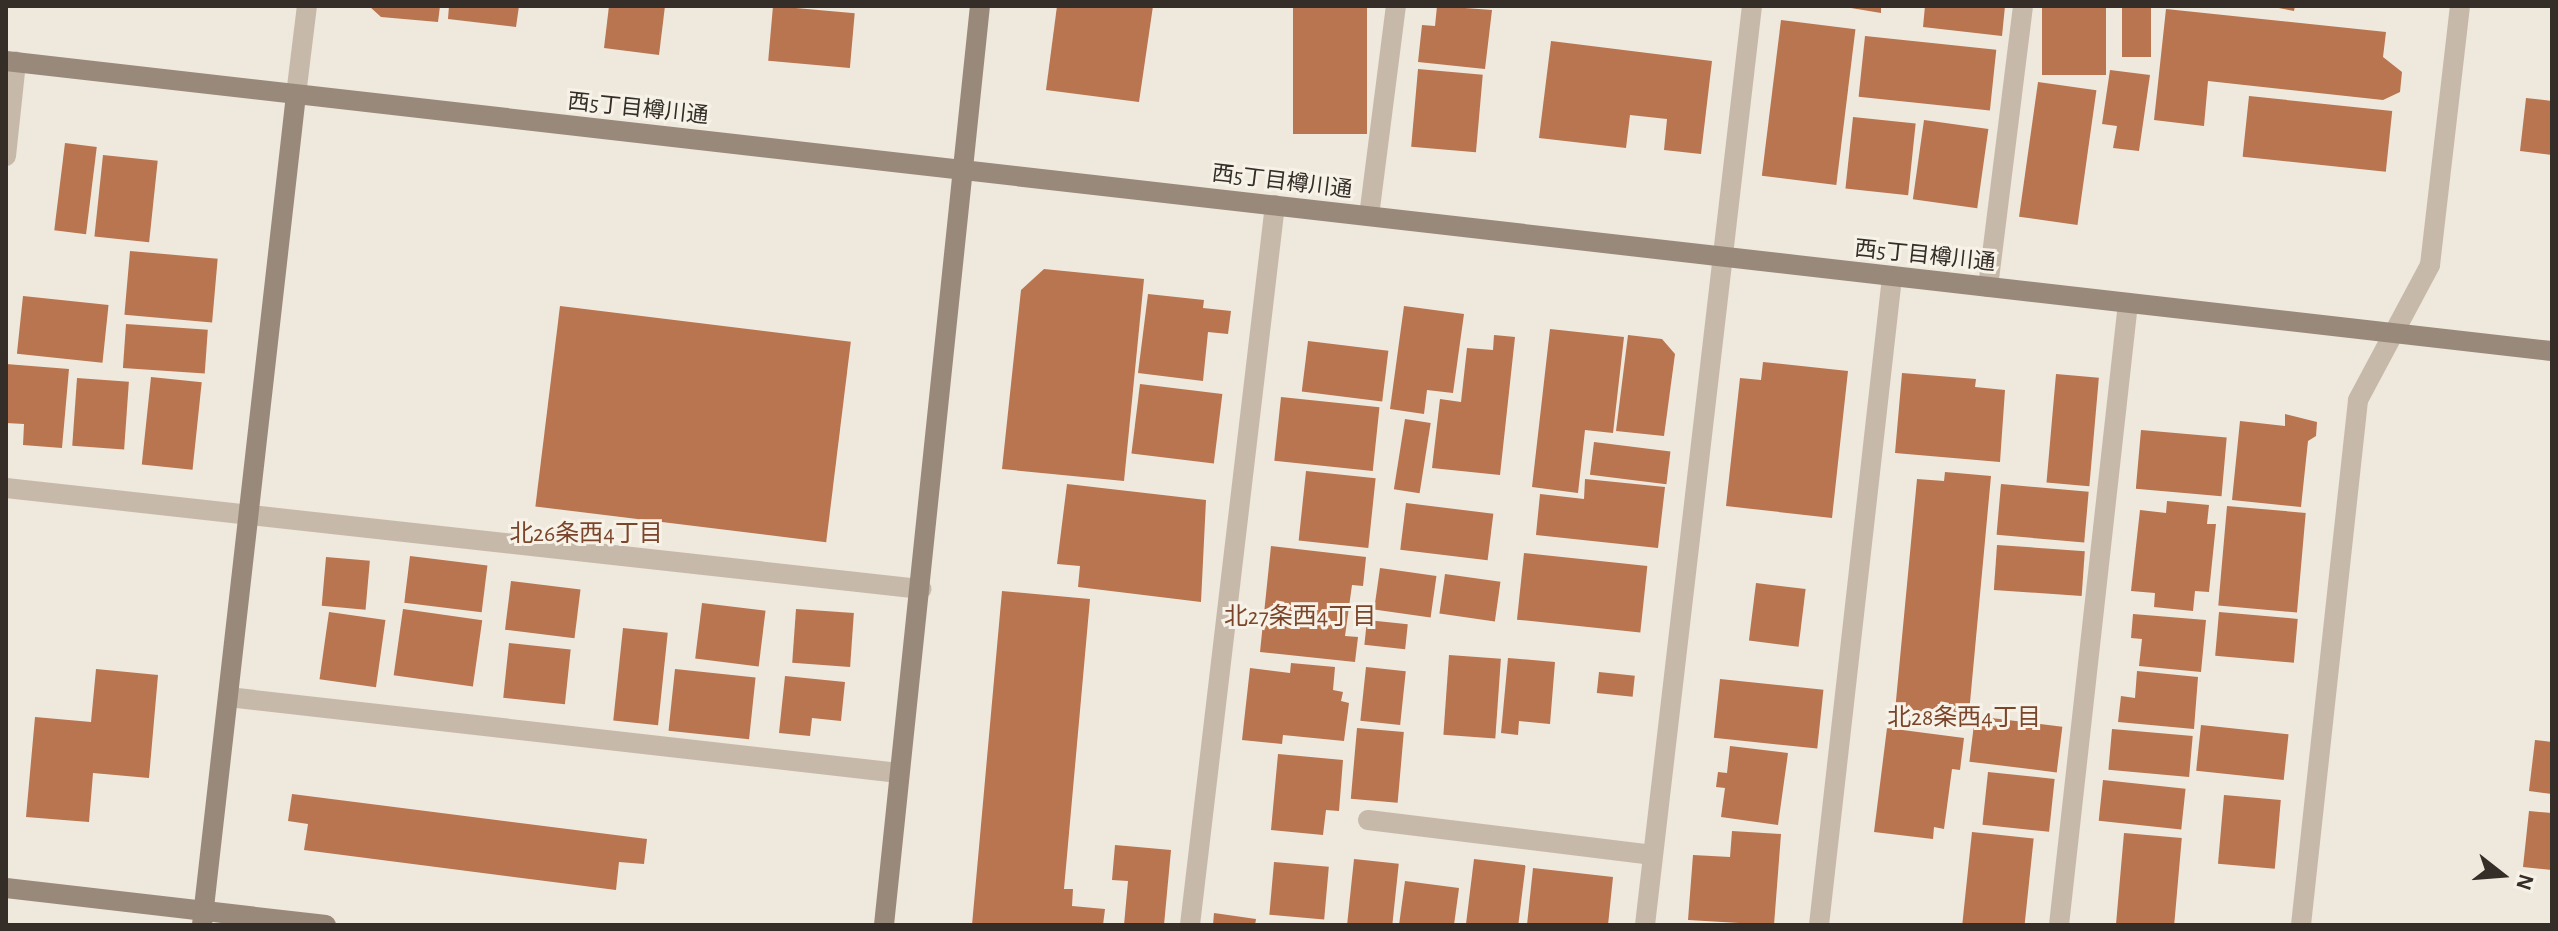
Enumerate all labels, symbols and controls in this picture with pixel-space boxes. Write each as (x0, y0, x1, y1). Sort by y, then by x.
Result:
street label: 西5丁目樽川通 (566, 88, 710, 130)
street label: 西5丁目樽川通 (1210, 160, 1354, 204)
street label: 西5丁目樽川通 (1853, 235, 1997, 277)
district label: 北26条西4丁目 (509, 521, 663, 549)
district label: 北27条西4丁目 (1224, 604, 1376, 632)
district label: 北28条西4丁目 (1887, 705, 2041, 733)
north arrow (2462, 835, 2542, 915)
text: N (2512, 871, 2538, 893)

